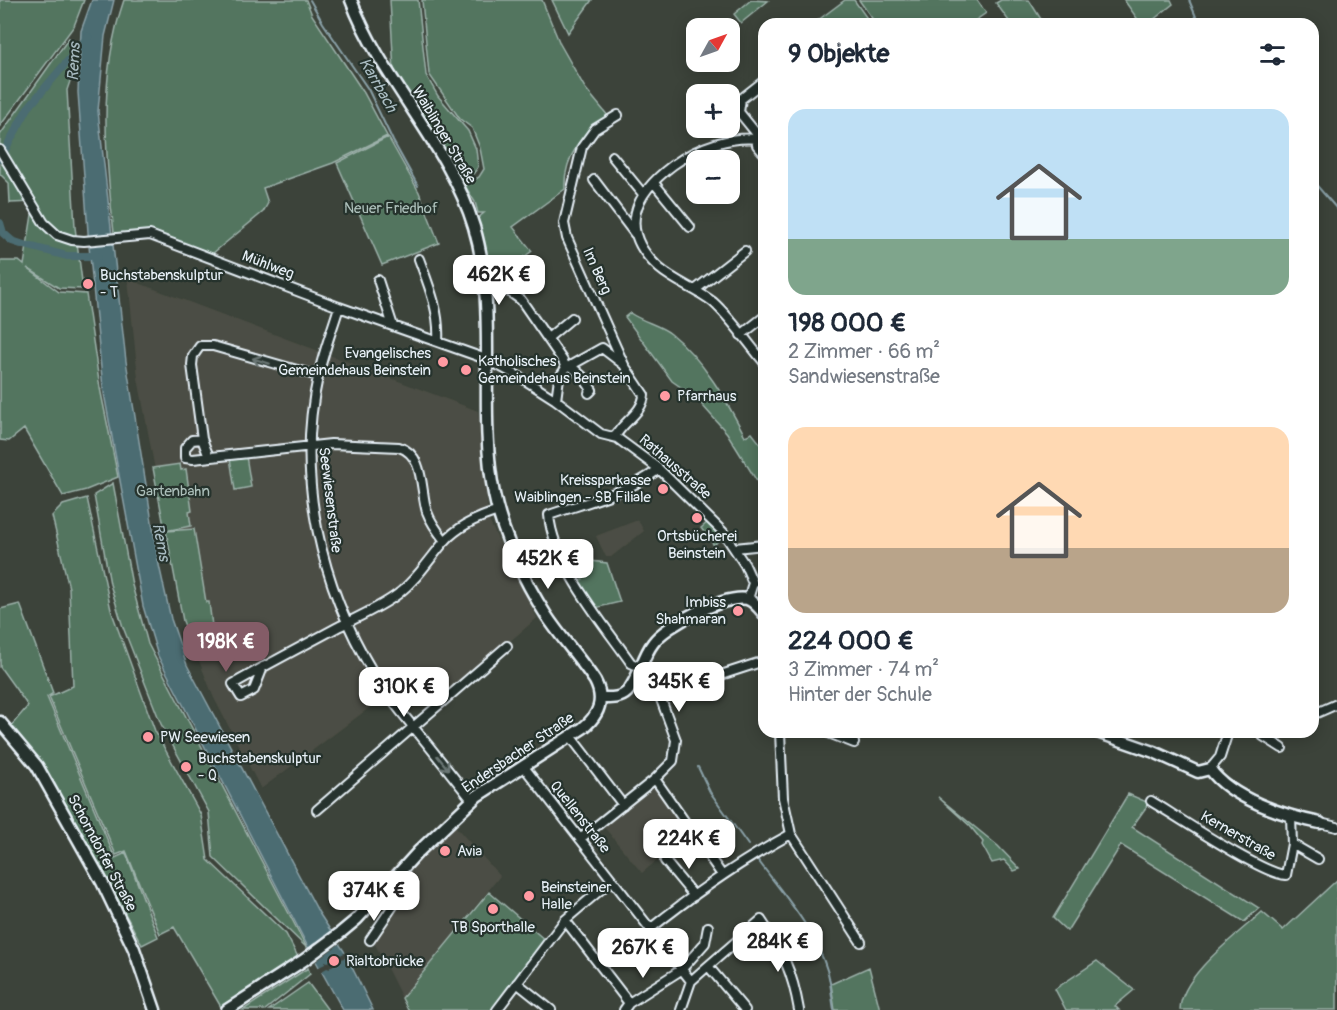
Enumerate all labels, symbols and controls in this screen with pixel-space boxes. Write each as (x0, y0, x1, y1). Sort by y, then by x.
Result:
north arrow (686, 18, 740, 72)
map controls (686, 18, 740, 204)
text: 9 Objekte (788, 38, 889, 70)
icon: filters (1256, 38, 1289, 71)
water label: Rems (63, 41, 85, 82)
water label: Karrbach (354, 54, 402, 117)
street label: Waiblinger Straße (407, 83, 481, 188)
button: + (686, 84, 740, 138)
icon: home (985, 148, 1093, 256)
button: − (686, 150, 740, 204)
park label: Neuer Friedhof (344, 199, 438, 218)
street label: Im Berg (578, 244, 616, 298)
street label: Mühlweg (239, 246, 297, 284)
pin: 462K € (450, 255, 548, 306)
text: 462K € (467, 262, 531, 287)
place label: Buchstabenskulptur - T (100, 266, 224, 302)
marker: Buchstabenskulptur - T (81, 277, 95, 291)
text: 198 000 € (788, 307, 906, 339)
text: 2 Zimmer · 66 m² (788, 339, 940, 364)
place label: Evangelisches Gemeindehaus Beinstein (278, 344, 431, 380)
place label: Katholisches Gemeindehaus Beinstein (478, 352, 631, 388)
one-way arrow (252, 355, 271, 366)
marker: Evangelisches Gemeindehaus Beinstein (436, 355, 450, 369)
marker: Katholisches Gemeindehaus Beinstein (459, 363, 473, 377)
text: Sandwiesenstraße (788, 364, 940, 389)
place label: Pfarrhaus (677, 387, 737, 406)
marker: Pfarrhaus (658, 389, 672, 403)
street label: Rathausstraße (635, 430, 716, 504)
street label: Seewiesenstraße (314, 446, 346, 555)
icon: home (985, 466, 1093, 574)
place label: Kreissparkasse Waiblingen - SB Filiale (514, 471, 652, 507)
park label: Gartenbahn (136, 482, 210, 501)
marker: Kreissparkasse Waiblingen - SB Filiale (656, 482, 670, 496)
marker: Ortsbücherei Beinstein (690, 511, 704, 525)
water label: Rems (148, 521, 175, 564)
place label: Ortsbücherei Beinstein (657, 527, 737, 563)
pin: 452K € (499, 539, 597, 590)
text: 452K € (516, 546, 580, 571)
place label: Imbiss Shahmaran (656, 593, 726, 629)
marker: Imbiss Shahmaran (731, 604, 745, 618)
pin: 198K € (177, 622, 275, 673)
text: 224 000 € (788, 625, 914, 657)
text: 198K € (197, 629, 255, 654)
text: 3 Zimmer · 74 m² (788, 657, 939, 682)
pin: 345K € (630, 662, 728, 713)
pin: 310K € (355, 667, 453, 718)
text: 345K € (647, 669, 711, 694)
text: 310K € (373, 674, 435, 699)
text: Hinter der Schule (788, 682, 932, 707)
street label: Endersbacher Straße (458, 708, 578, 797)
place label: PW Seewiesen (160, 728, 250, 747)
marker: PW Seewiesen (141, 730, 155, 744)
place label: Buchstabenskulptur - Q (198, 749, 322, 785)
one-way arrow (436, 755, 449, 771)
marker: Buchstabenskulptur - Q (179, 760, 193, 774)
street label: Quellenstraße (546, 777, 615, 858)
street label: Schorndorfer Straße (63, 791, 141, 915)
street label: Kernerstraße (1197, 807, 1280, 865)
pin: 224K € (640, 819, 738, 870)
text: 224K € (657, 826, 721, 851)
place label: Avia (457, 842, 482, 861)
marker: Avia (438, 844, 452, 858)
pin: 374K € (325, 871, 423, 922)
text: 374K € (343, 878, 405, 903)
place label: Beinsteiner Halle (541, 878, 612, 914)
marker: Beinsteiner Halle (522, 889, 536, 903)
marker: TB Sporthalle (486, 902, 500, 916)
place label: TB Sporthalle (451, 918, 536, 937)
pin: 284K € (729, 922, 827, 973)
pin: 267K € (594, 928, 692, 979)
text: 284K € (747, 929, 809, 954)
text: 267K € (612, 935, 674, 960)
place label: Rialtobrücke (346, 952, 424, 971)
marker: Rialtobrücke (327, 954, 341, 968)

